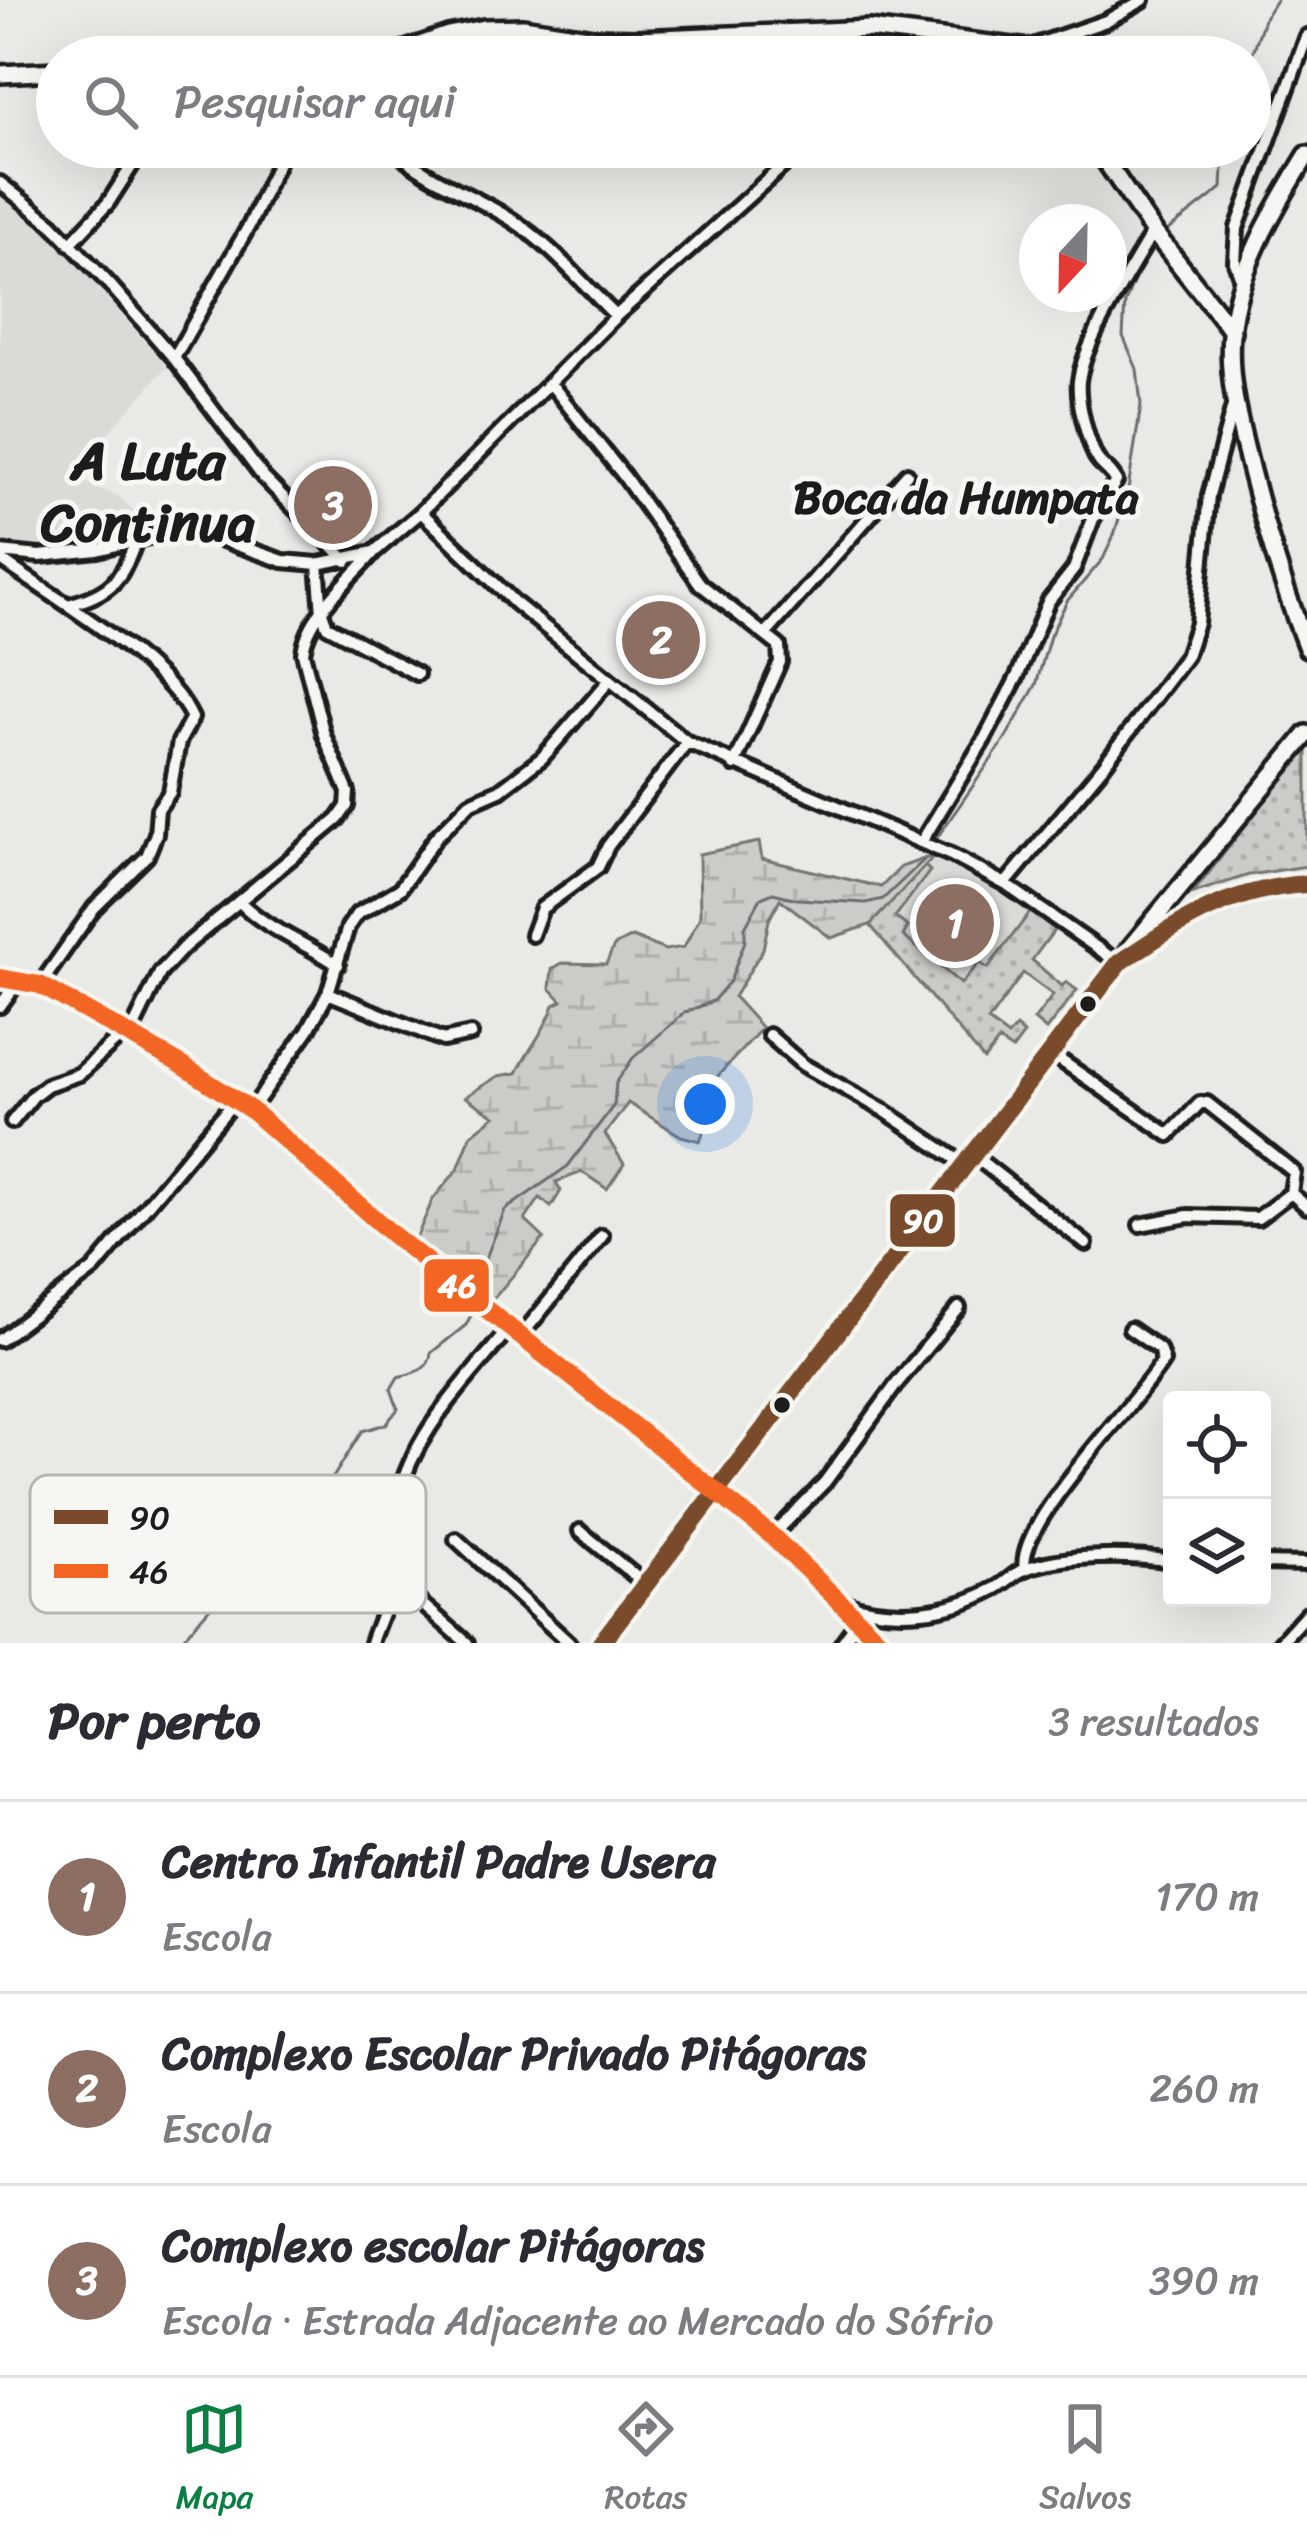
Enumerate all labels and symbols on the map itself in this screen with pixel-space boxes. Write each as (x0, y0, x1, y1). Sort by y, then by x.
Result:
north arrow (1019, 204, 1127, 312)
district label: A Luta Continua (40, 413, 255, 571)
district label: Boca da Humpata (793, 458, 1139, 538)
pin: 3 (294, 460, 372, 550)
pin: 2 (622, 595, 700, 685)
pin: 1 (916, 878, 994, 968)
unlabelled marker (1077, 993, 1099, 1015)
your location (675, 1074, 735, 1134)
line badge: 90 (888, 1192, 957, 1249)
text: 90 (902, 1192, 944, 1250)
line badge: 46 (422, 1257, 491, 1314)
text: 46 (437, 1257, 477, 1315)
unlabelled marker (771, 1394, 793, 1416)
legend (30, 1475, 426, 1613)
text: 90 (129, 1489, 170, 1547)
text: 46 (129, 1543, 168, 1601)

